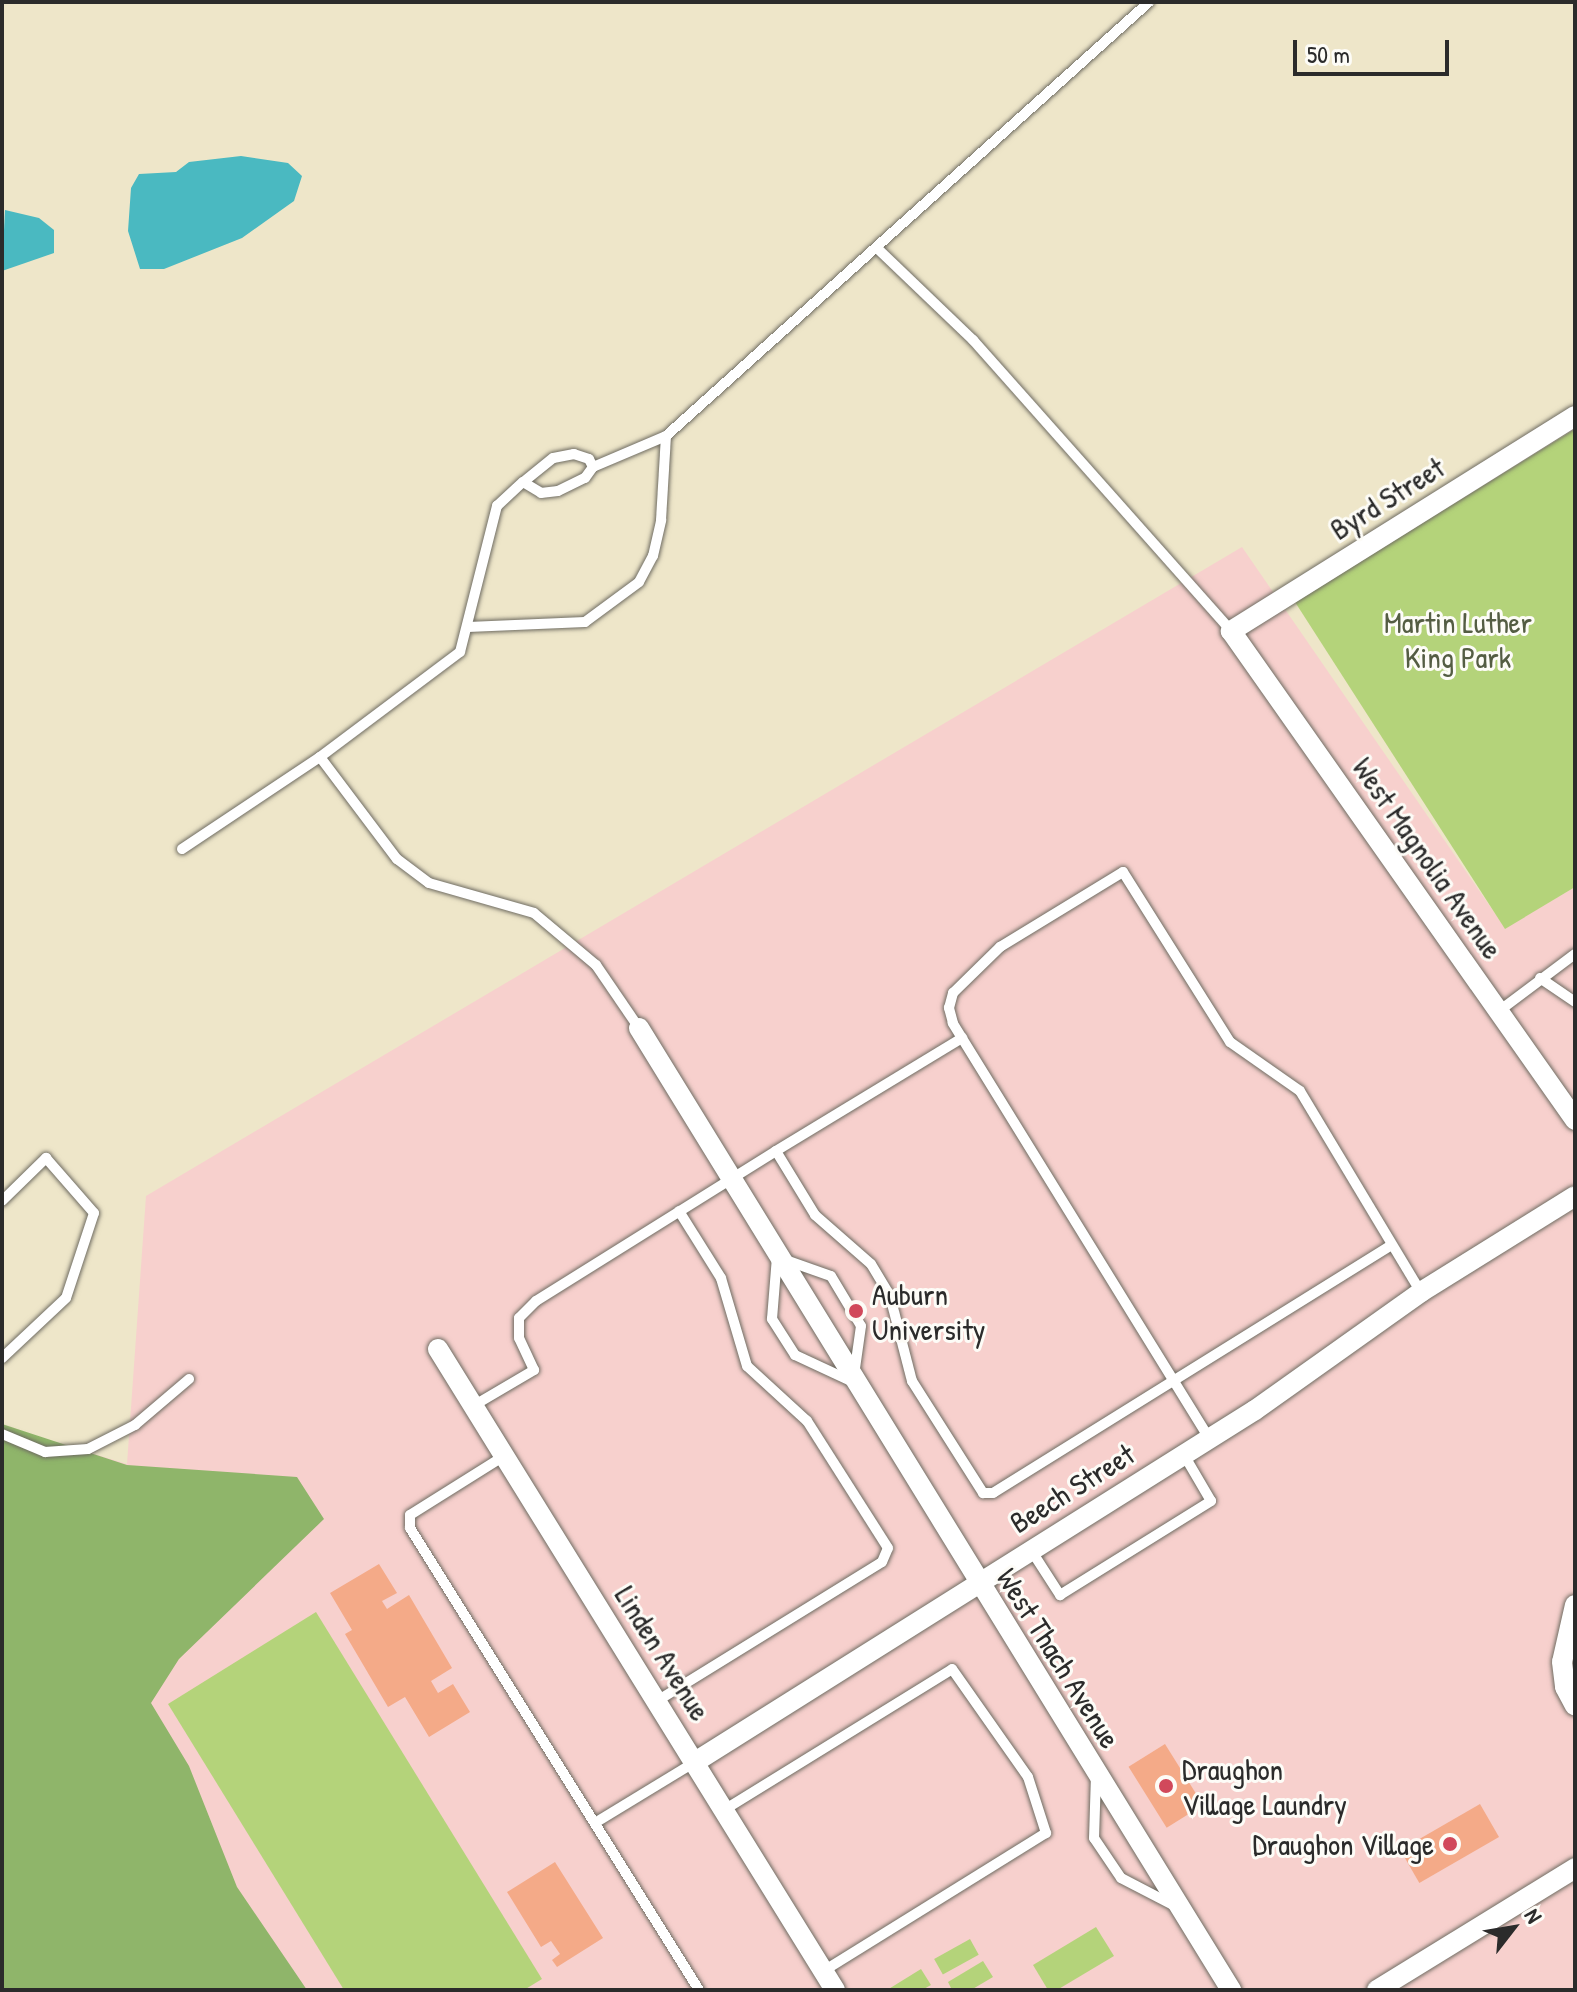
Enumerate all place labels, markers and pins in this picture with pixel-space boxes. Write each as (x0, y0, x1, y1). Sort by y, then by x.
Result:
place label: Auburn University (872, 1276, 986, 1346)
marker: Auburn University (847, 1302, 865, 1320)
place label: Draughon Village Laundry (1182, 1751, 1347, 1822)
marker: Draughon Village Laundry (1157, 1777, 1175, 1795)
place label: Draughon Village (1252, 1826, 1434, 1862)
marker: Draughon Village (1441, 1835, 1459, 1853)

